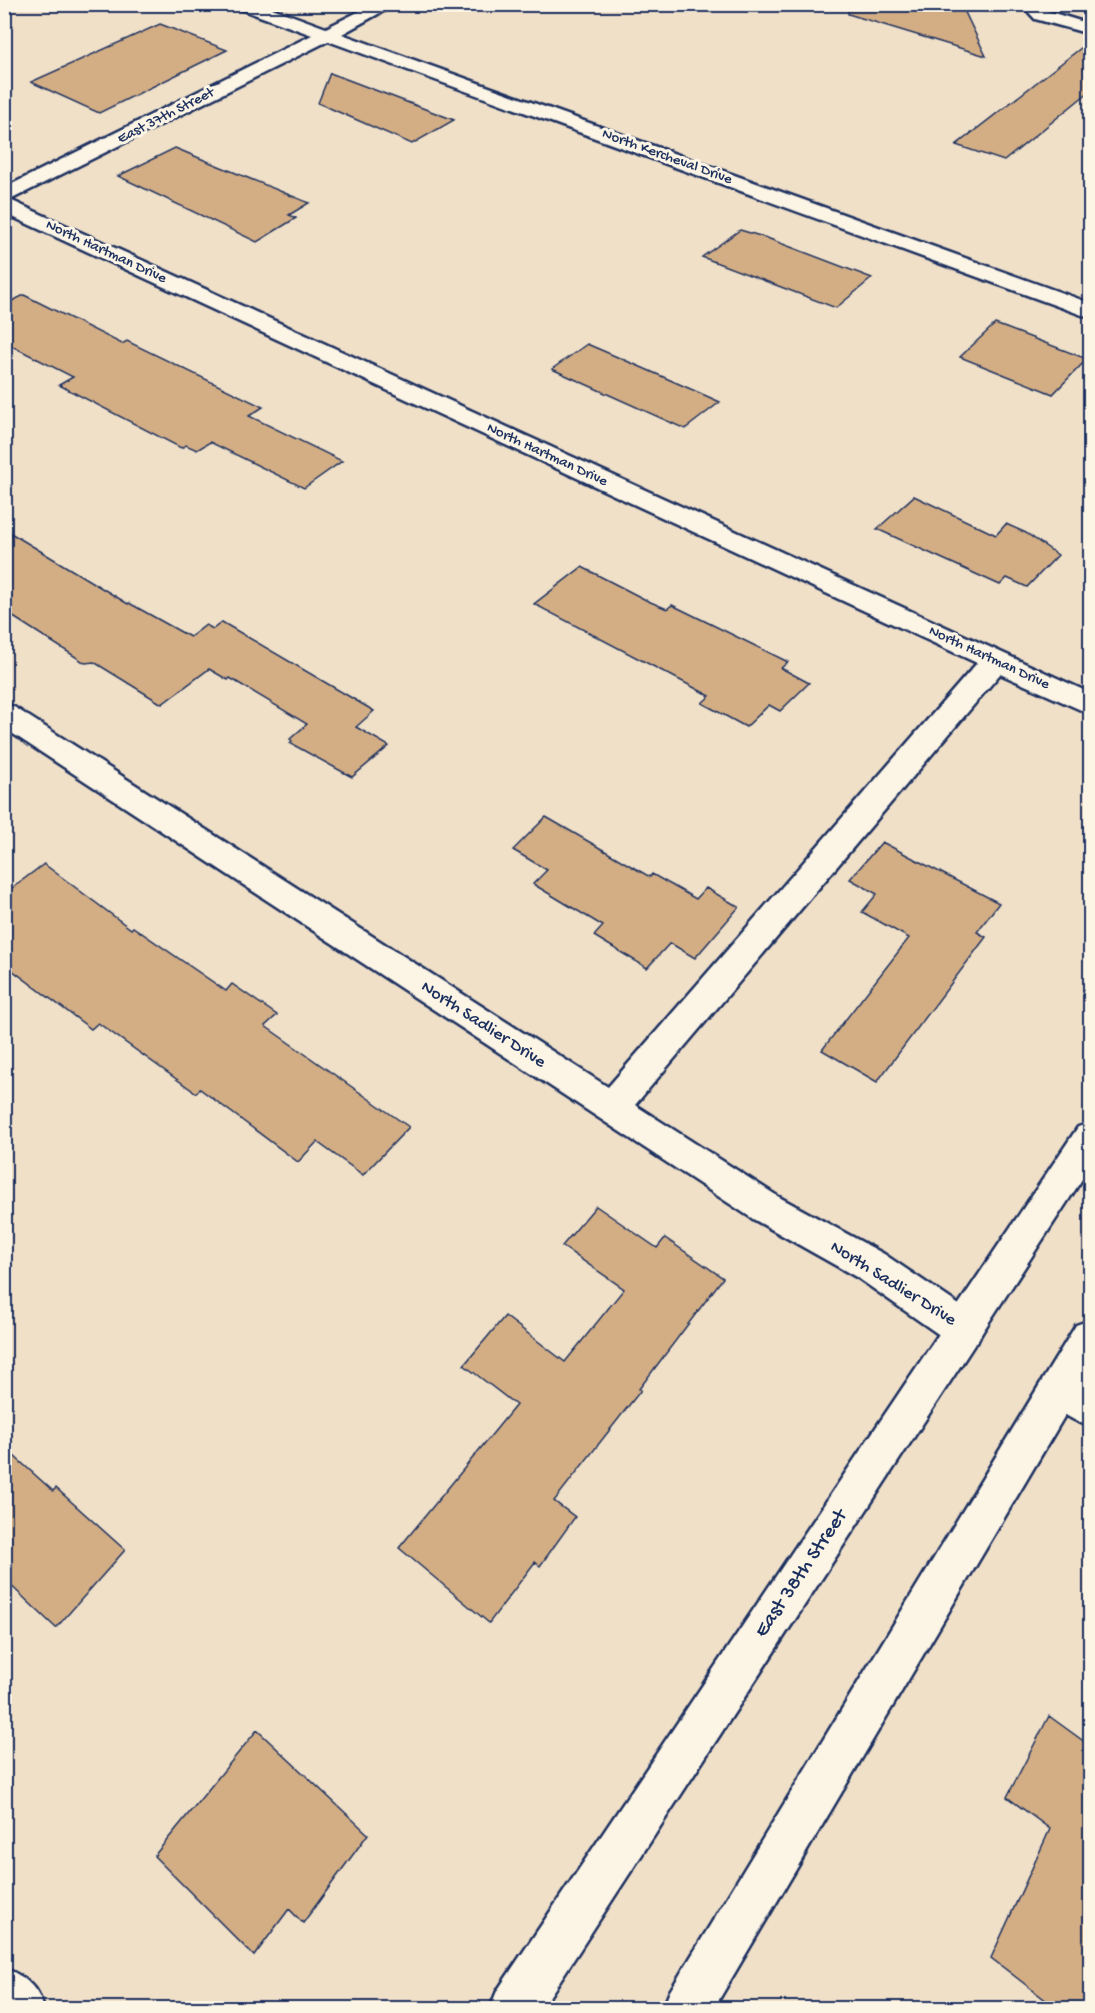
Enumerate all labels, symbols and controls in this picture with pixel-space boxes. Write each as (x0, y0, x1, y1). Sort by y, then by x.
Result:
street label: East 37th Street (115, 83, 219, 148)
street label: North Kercheval Drive (599, 125, 735, 189)
street label: North Hartman Drive (43, 216, 170, 288)
street label: North Hartman Drive (484, 419, 611, 491)
street label: North Hartman Drive (926, 622, 1053, 694)
street label: North Sadlier Drive (417, 977, 550, 1074)
street label: North Sadlier Drive (826, 1237, 960, 1332)
street label: East 38th Street (750, 1503, 855, 1643)

